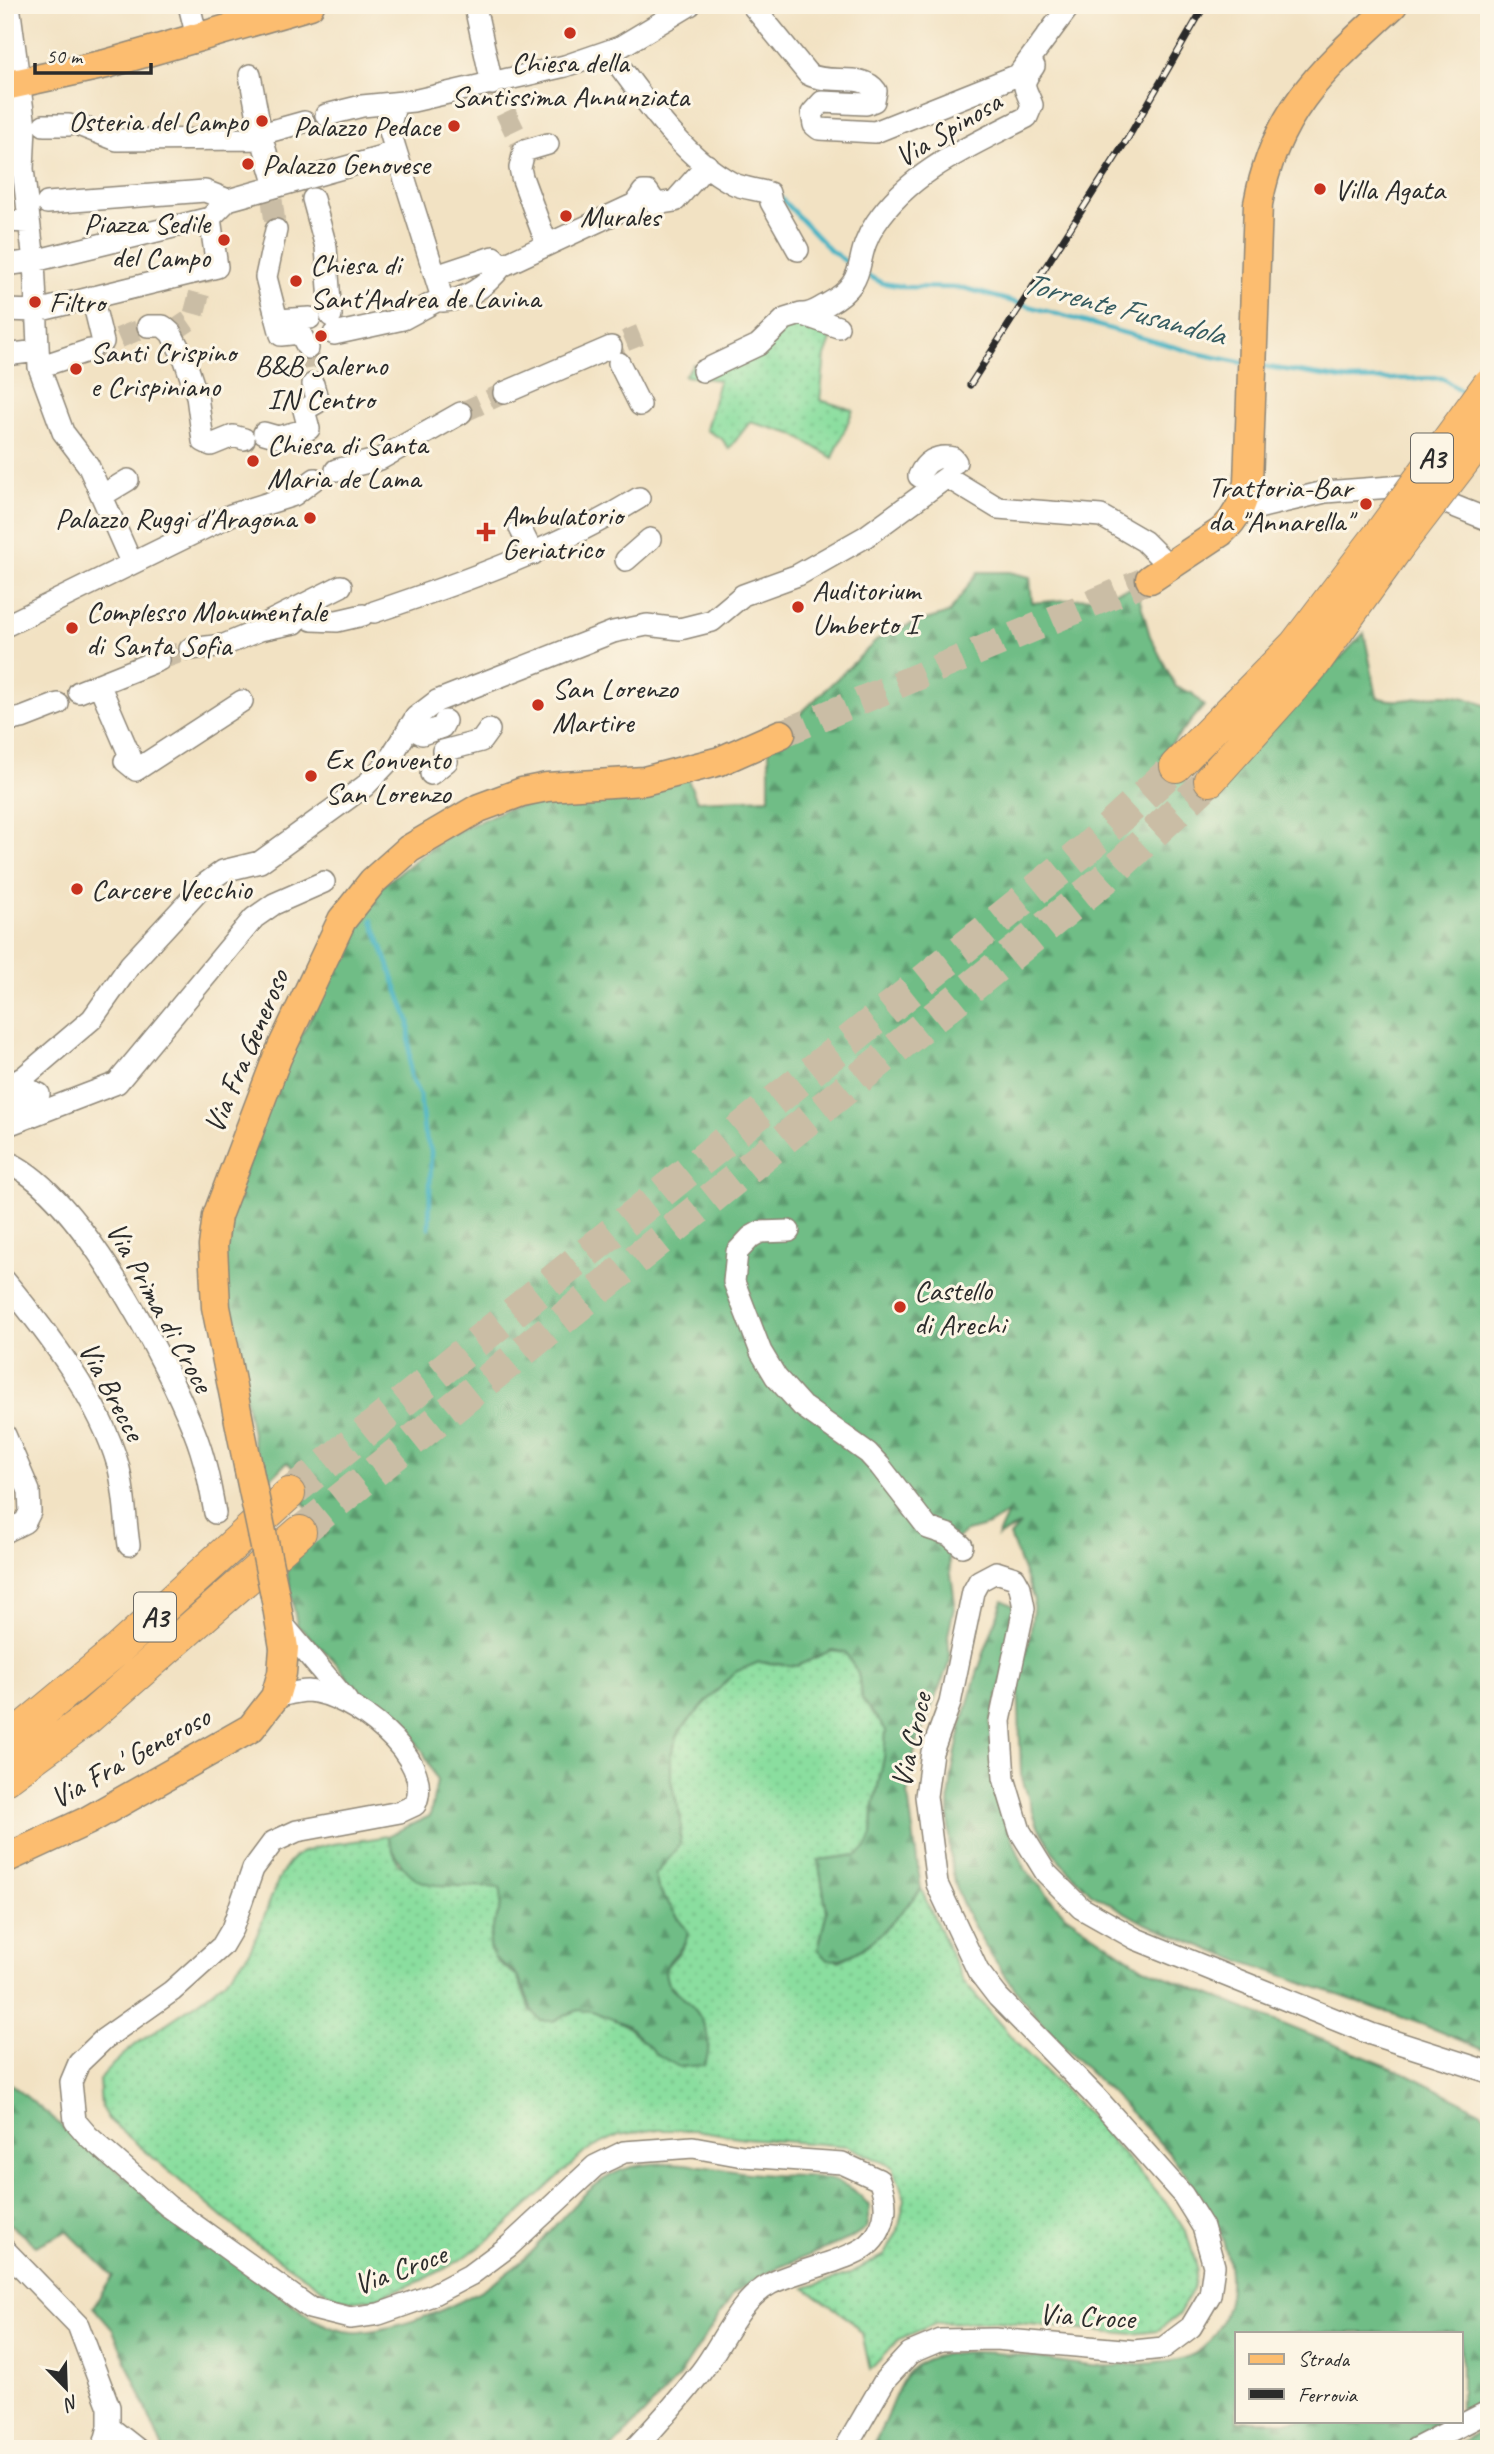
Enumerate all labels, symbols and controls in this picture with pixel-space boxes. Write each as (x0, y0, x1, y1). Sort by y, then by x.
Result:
marker: Chiesa della Santissima Annunziata (562, 25, 578, 41)
scale bar (35, 32, 150, 76)
text: 50 m (46, 43, 84, 69)
place label: Chiesa della Santissima Annunziata (451, 43, 691, 115)
street label: Via Spinosa (888, 81, 1010, 176)
place label: Osteria del Campo (68, 102, 249, 140)
place label: Palazzo Pedace (293, 107, 442, 145)
marker: Osteria del Campo (254, 113, 270, 129)
marker: Palazzo Pedace (446, 118, 462, 134)
place label: Palazzo Genovese (262, 145, 432, 183)
marker: Palazzo Genovese (240, 156, 256, 172)
place label: Villa Agata (1334, 170, 1447, 208)
marker: Villa Agata (1312, 181, 1328, 197)
place label: Murales (580, 197, 663, 235)
place label: Piazza Sedile del Campo (84, 204, 212, 276)
marker: Murales (558, 208, 574, 224)
marker: Piazza Sedile del Campo (216, 232, 232, 248)
place label: Chiesa di Sant'Andrea de Lavina (310, 245, 543, 317)
water label: Torrente Fusandola (1019, 262, 1232, 356)
marker: Chiesa di Sant'Andrea de Lavina (288, 273, 304, 289)
place label: Filtro (49, 283, 108, 321)
marker: Filtro (27, 294, 43, 310)
marker: B&B Salerno IN Centro (313, 328, 329, 344)
place label: Santi Crispino e Crispiniano (90, 333, 239, 405)
place label: B&B Salerno IN Centro (255, 346, 389, 418)
marker: Santi Crispino e Crispiniano (68, 361, 84, 377)
place label: Chiesa di Santa Maria de Lama (267, 425, 430, 497)
road number: A3 (1411, 434, 1453, 482)
marker: Chiesa di Santa Maria de Lama (245, 453, 261, 469)
place label: Trattoria-Bar da "Annarella" (1208, 468, 1358, 540)
place label: Ambulatorio Geriatrico (502, 496, 626, 568)
marker: Trattoria-Bar da "Annarella" (1358, 496, 1374, 512)
place label: Palazzo Ruggi d'Aragona (55, 499, 299, 537)
marker: Palazzo Ruggi d'Aragona (302, 510, 318, 526)
marker: Ambulatorio Geriatrico (476, 522, 496, 542)
place label: Auditorium Umberto I (812, 571, 925, 643)
place label: Complesso Monumentale di Santa Sofia (86, 592, 329, 664)
marker: Auditorium Umberto I (790, 599, 806, 615)
marker: Complesso Monumentale di Santa Sofia (64, 620, 80, 636)
place label: San Lorenzo Martire (552, 669, 679, 741)
marker: San Lorenzo Martire (530, 697, 546, 713)
place label: Ex Convento San Lorenzo (325, 740, 452, 812)
marker: Ex Convento San Lorenzo (303, 768, 319, 784)
place label: Carcere Vecchio (91, 870, 253, 908)
marker: Carcere Vecchio (69, 881, 85, 897)
street label: Via Fra Generoso (195, 962, 298, 1138)
street label: Via Prima di Croce (98, 1215, 223, 1401)
place label: Castello di Arechi (914, 1271, 1008, 1343)
marker: Castello di Arechi (892, 1299, 908, 1315)
street label: Via Brecce (70, 1335, 155, 1449)
road number: A3 (134, 1592, 176, 1642)
street label: Via Croce (882, 1687, 941, 1791)
street label: Via Fra' Generoso (43, 1697, 218, 1817)
street label: Via Croce (349, 2234, 454, 2303)
street label: Via Croce (1038, 2295, 1138, 2338)
legend (1235, 2332, 1462, 2422)
text: Strada (1298, 2346, 1351, 2372)
north arrow (32, 2352, 102, 2422)
text: Ferrovia (1298, 2382, 1358, 2408)
text: N (59, 2389, 82, 2417)

